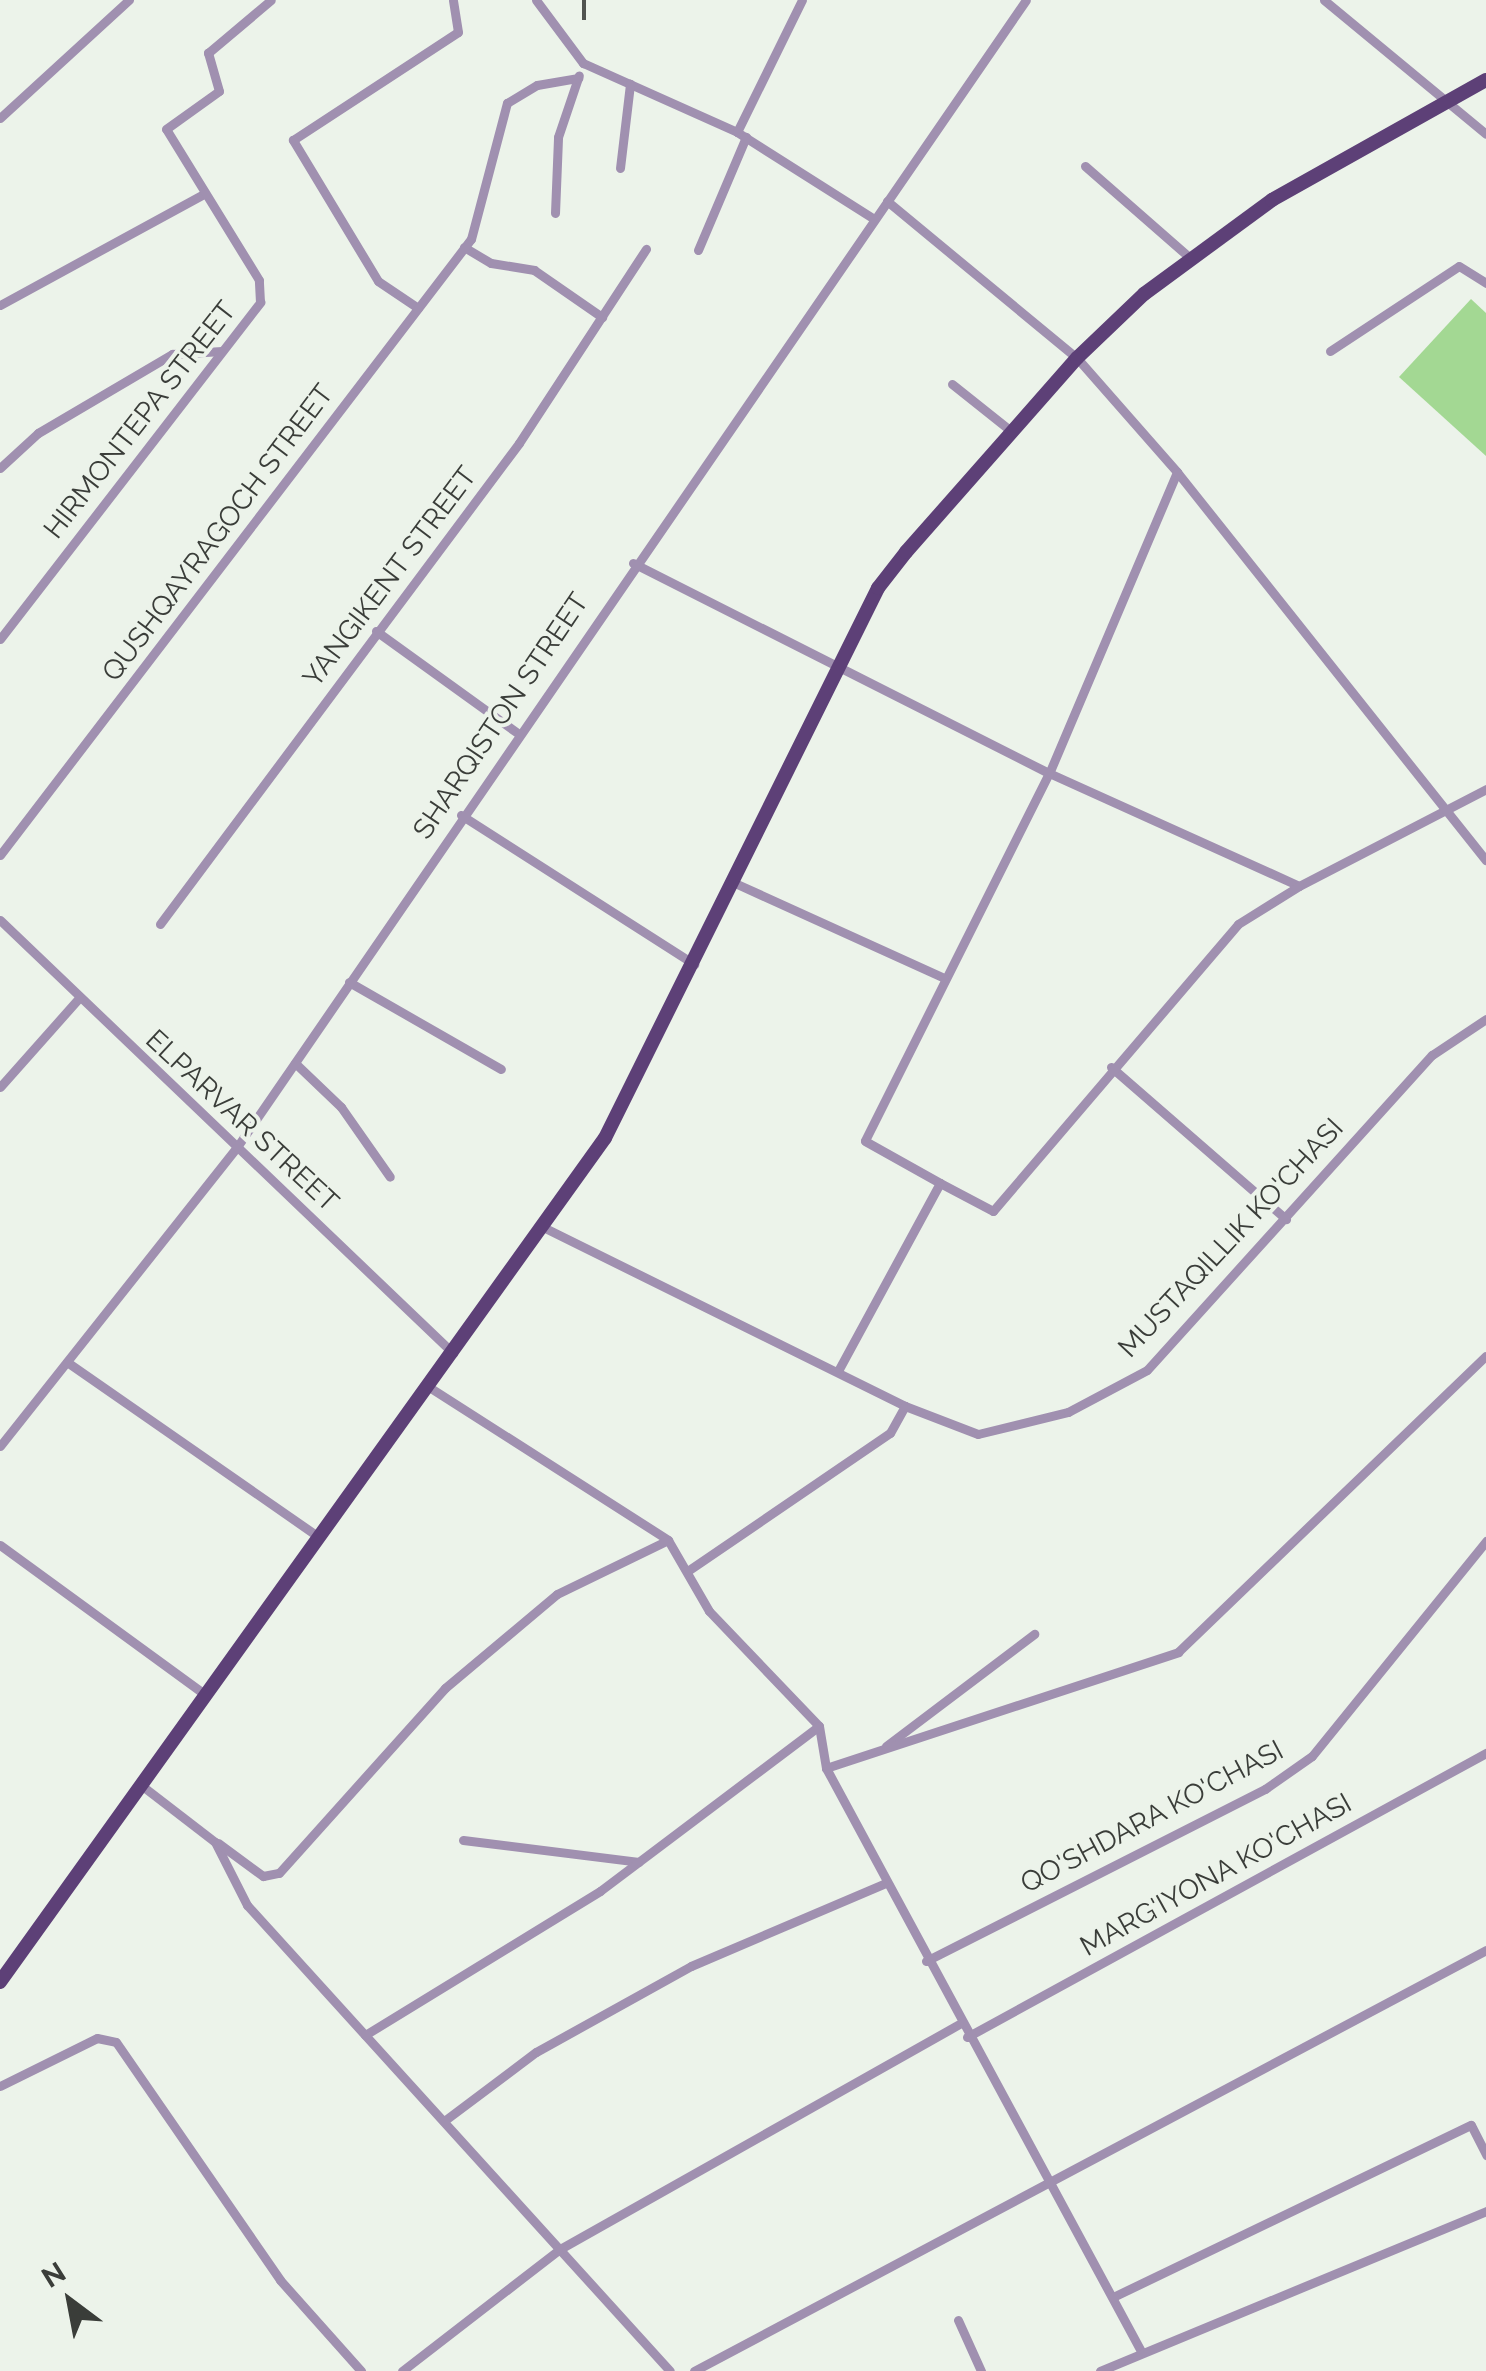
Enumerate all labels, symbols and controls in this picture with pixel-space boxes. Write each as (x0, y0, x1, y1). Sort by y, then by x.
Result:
street label: HIRMONTEPA STREET (37, 294, 243, 546)
street label: QUSHQAYRAGOCH STREET (95, 378, 341, 688)
street label: YANGIKENT STREET (296, 460, 484, 694)
street label: SHARQISTON STREET (406, 587, 596, 845)
street label: ELPARVAR STREET (139, 1023, 345, 1219)
street label: MUSTAQILLIK KO'CHASI (1111, 1112, 1351, 1364)
street label: QO'SHDARA KO'CHASI (1015, 1733, 1289, 1901)
street label: MARG'IYONA KO'CHASI (1074, 1786, 1358, 1964)
north arrow (20, 2251, 120, 2351)
text: N (36, 2255, 72, 2295)

